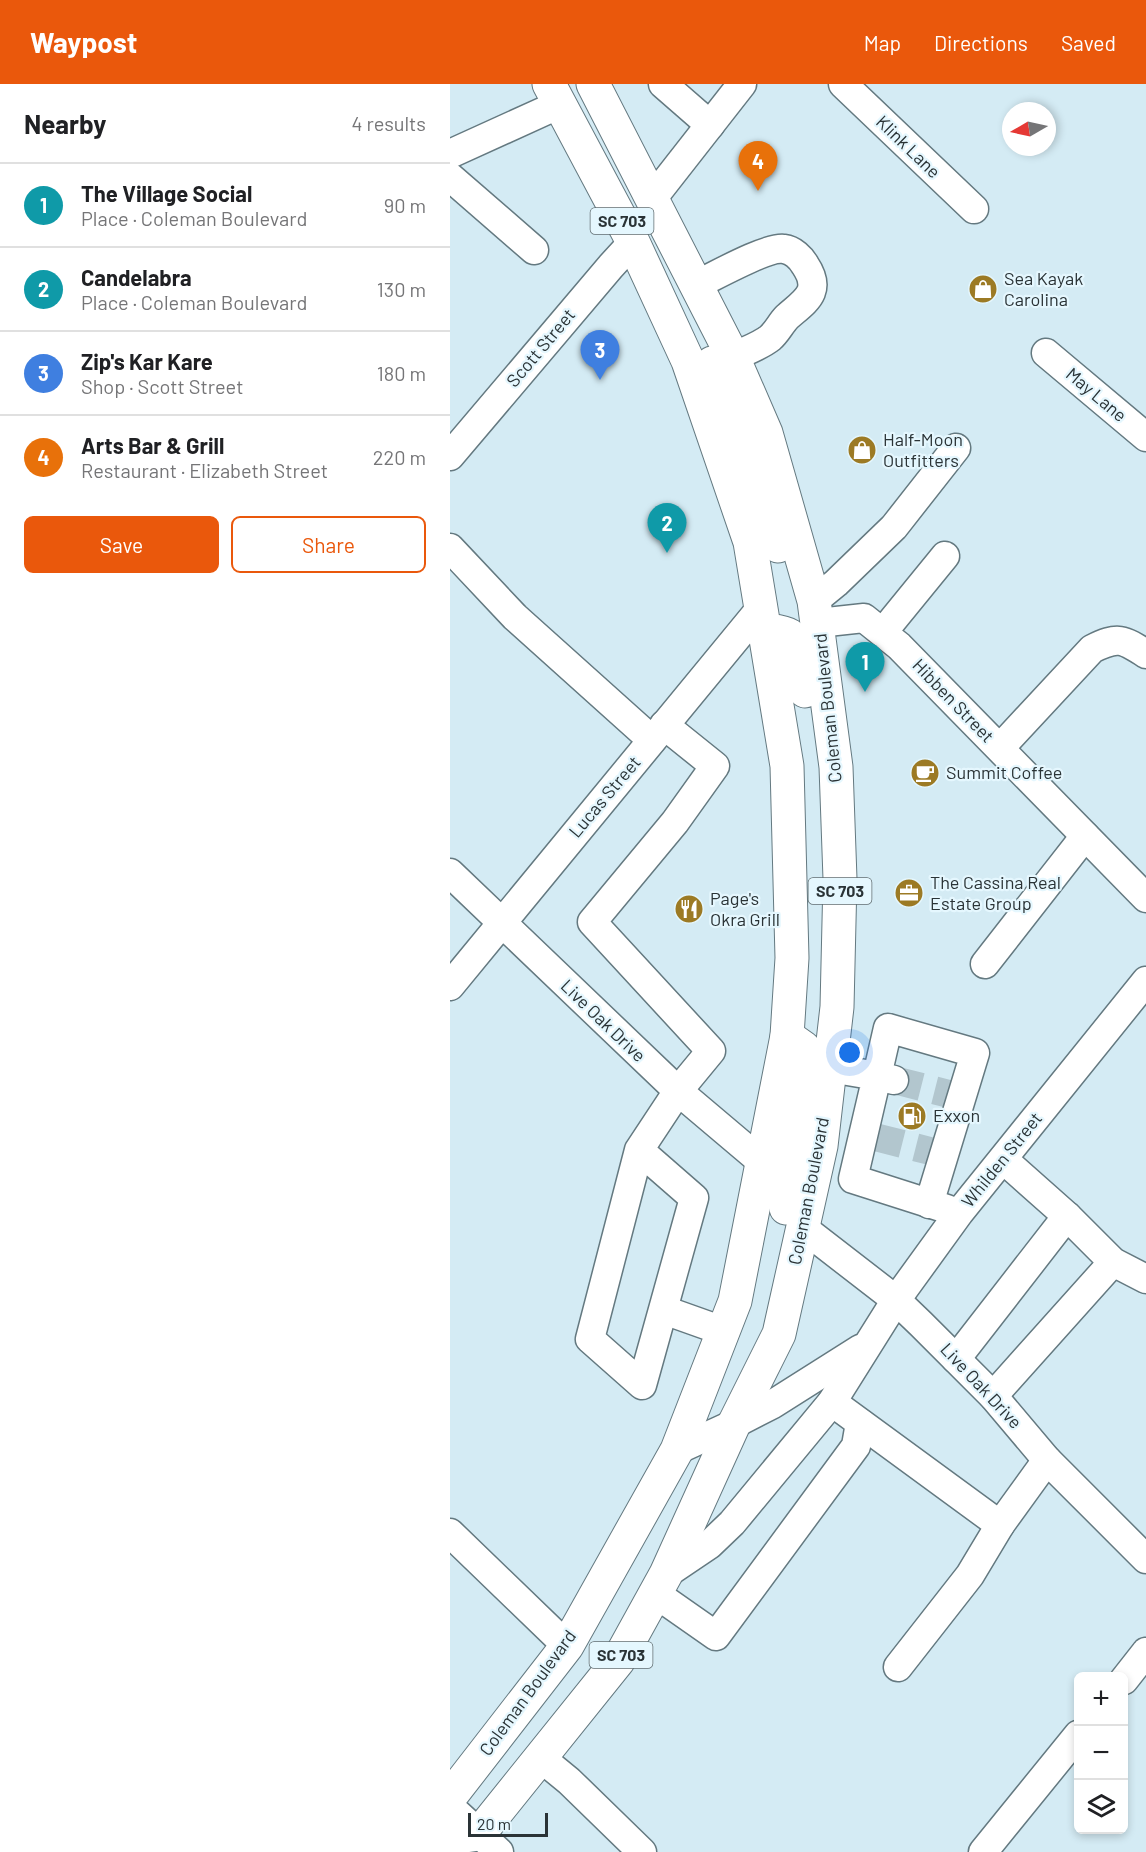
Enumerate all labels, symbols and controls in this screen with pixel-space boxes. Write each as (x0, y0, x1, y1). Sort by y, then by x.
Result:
text: Waypost (30, 25, 137, 59)
text: Map (864, 30, 901, 55)
text: Directions (934, 30, 1028, 55)
text: Saved (1061, 30, 1116, 55)
north arrow (1002, 102, 1056, 156)
text: Nearby (24, 108, 106, 139)
street label: Klink Lane (872, 110, 945, 182)
text: 4 results (351, 111, 426, 135)
pin: 4 (738, 141, 778, 191)
text: The Village Social (81, 180, 252, 206)
text: 1 (40, 193, 47, 217)
text: 90 m (384, 193, 426, 217)
text: Place · Coleman Boulevard (81, 206, 307, 230)
road number: SC 703 (590, 208, 654, 234)
text: Candelabra (81, 264, 192, 290)
place label: Sea Kayak Carolina (1004, 267, 1083, 310)
shop icon: Sea Kayak Carolina (967, 273, 999, 305)
text: 2 (38, 277, 49, 301)
text: 130 m (377, 277, 426, 301)
text: Place · Coleman Boulevard (81, 290, 307, 314)
street label: Scott Street (501, 304, 579, 391)
pin: 3 (580, 330, 620, 380)
text: Zip's Kar Kare (81, 348, 213, 374)
text: 3 (38, 361, 49, 385)
text: 180 m (377, 361, 426, 385)
street label: May Lane (1062, 363, 1131, 426)
text: Shop · Scott Street (81, 374, 243, 398)
place label: Half-Moon Outfitters (883, 428, 963, 471)
text: Arts Bar & Grill (81, 432, 224, 458)
shop icon: Half-Moon Outfitters (846, 434, 878, 466)
text: 4 (37, 445, 50, 469)
text: 220 m (373, 445, 426, 469)
text: Restaurant · Elizabeth Street (81, 458, 328, 482)
pin: 2 (648, 504, 686, 553)
button: Save (24, 516, 219, 573)
button: Share (231, 516, 426, 573)
street label: Coleman Boulevard (808, 632, 846, 784)
pin: 1 (846, 642, 884, 692)
street label: Hibben Street (908, 654, 999, 747)
street label: Lucas Street (564, 751, 645, 842)
cafe icon: Summit Coffee (909, 757, 941, 789)
place label: Summit Coffee (946, 761, 1062, 783)
place label: The Cassina Real Estate Group (930, 871, 1061, 914)
office icon: The Cassina Real Estate Group (893, 877, 925, 909)
road number: SC 703 (808, 878, 872, 904)
place label: Page's Okra Grill (710, 887, 780, 930)
restaurant icon: Page's Okra Grill (673, 893, 705, 925)
street label: Live Oak Drive (557, 974, 651, 1066)
your location (835, 1038, 864, 1067)
fuel station icon: Exxon (896, 1100, 928, 1132)
place label: Exxon (933, 1104, 980, 1126)
street label: Whilden Street (956, 1107, 1046, 1211)
street label: Coleman Boulevard (783, 1115, 833, 1266)
street label: Live Oak Drive (936, 1338, 1027, 1433)
street label: Coleman Boulevard (474, 1625, 580, 1760)
road number: SC 703 (590, 1642, 652, 1668)
map controls (1074, 1672, 1128, 1834)
button: + (1074, 1672, 1128, 1726)
button: − (1074, 1726, 1128, 1780)
button: layers (1074, 1780, 1128, 1834)
scale bar (468, 1810, 548, 1838)
text: 20 m (477, 1814, 511, 1833)

